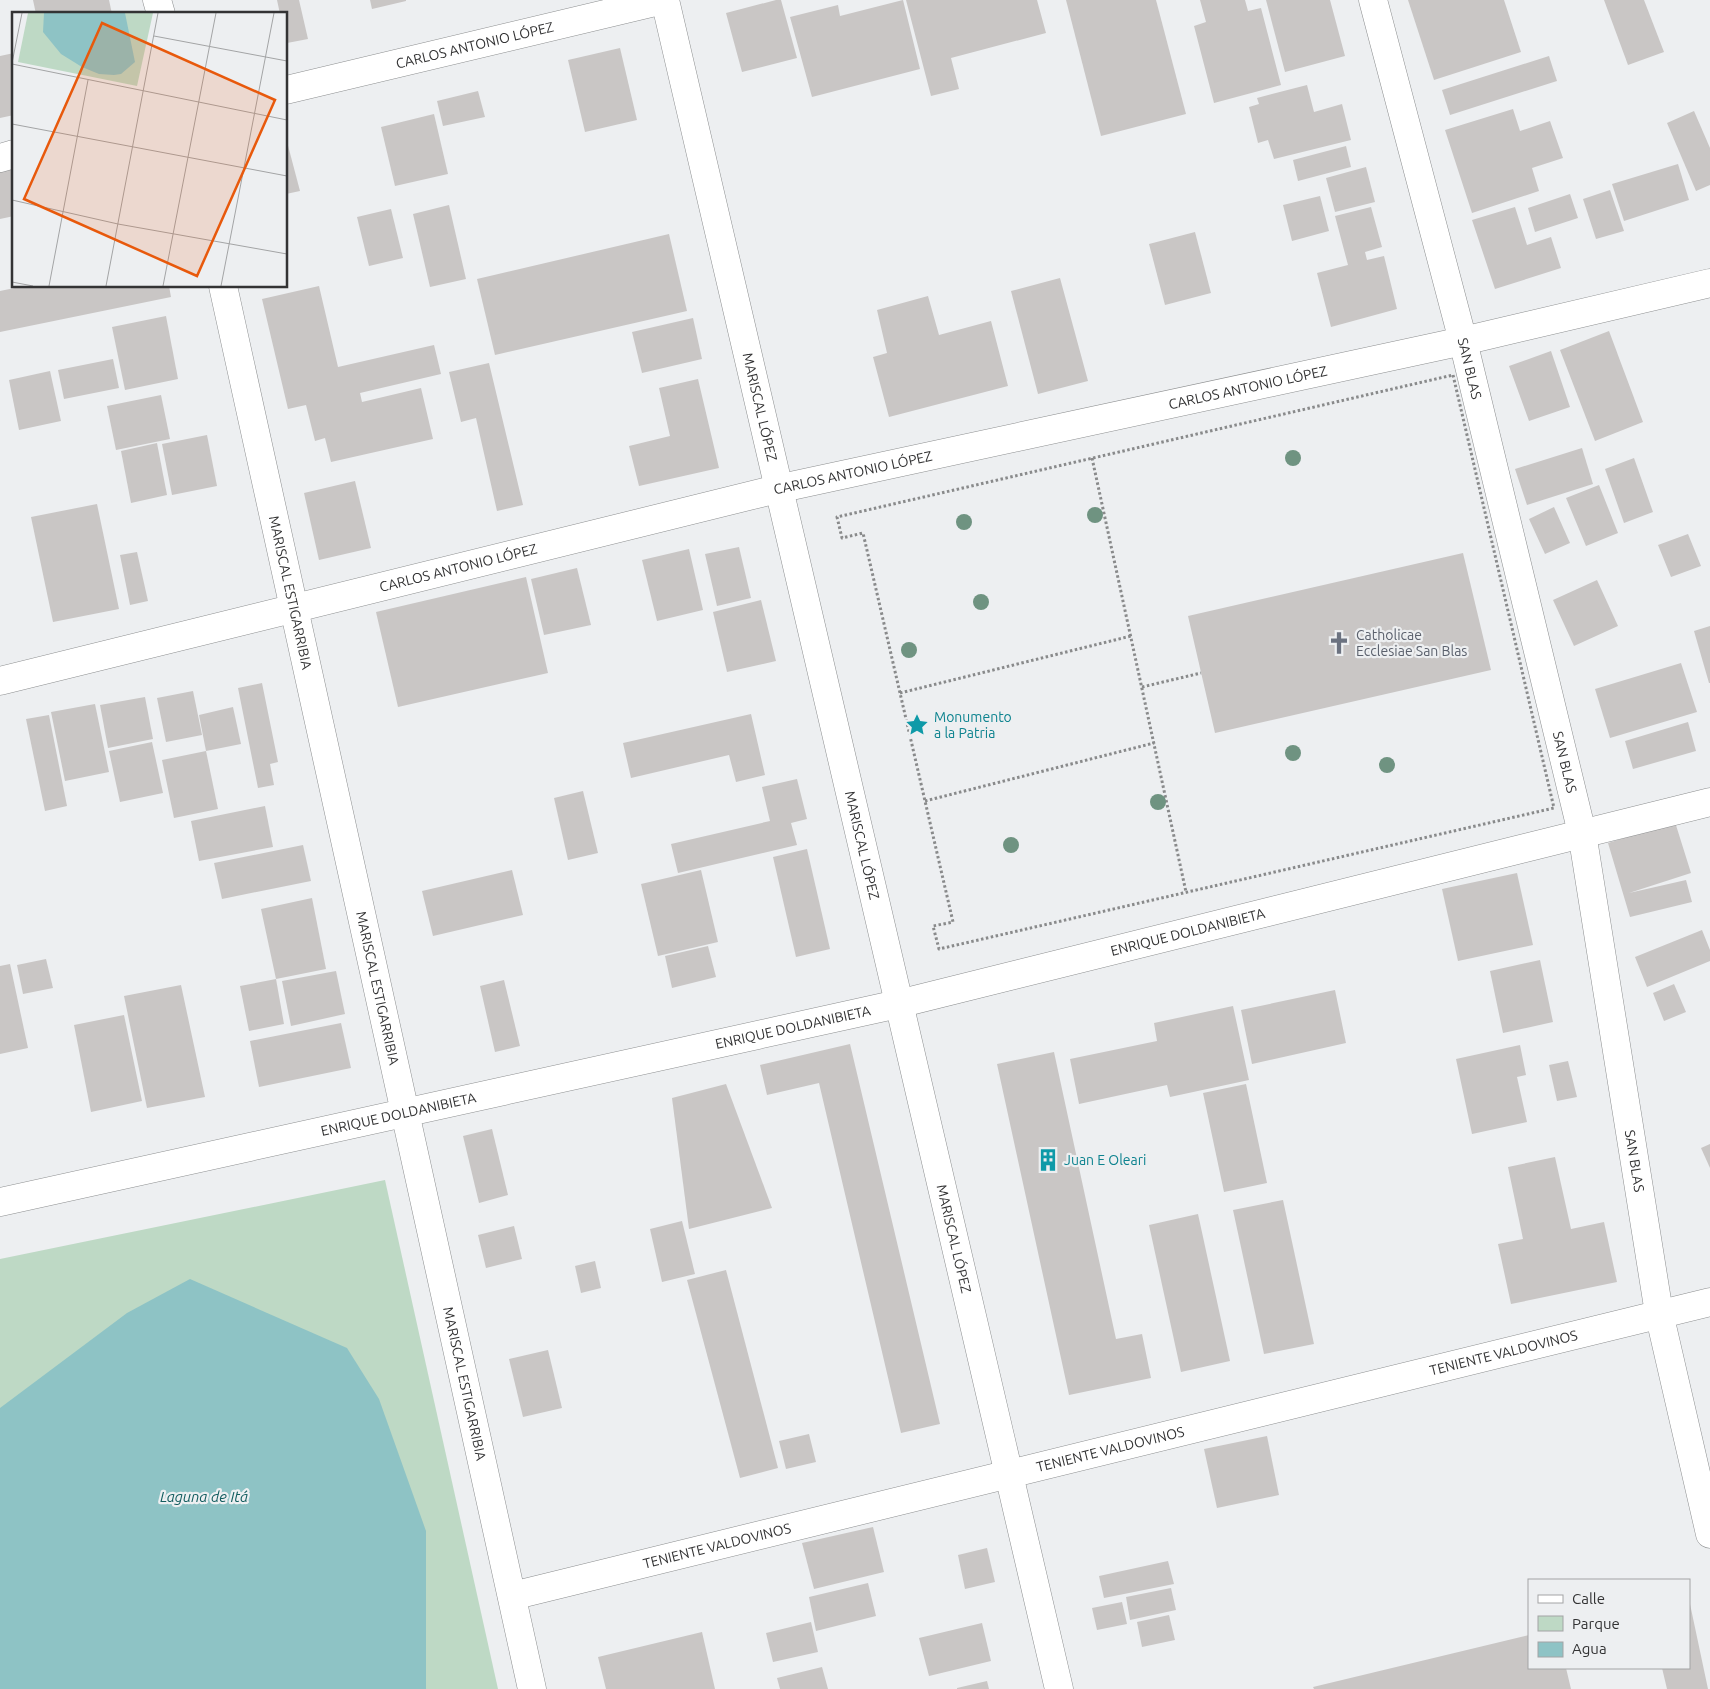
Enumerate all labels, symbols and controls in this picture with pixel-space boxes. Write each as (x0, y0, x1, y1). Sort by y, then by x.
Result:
inset map (12, 12, 288, 288)
street label: CARLOS ANTONIO LÓPEZ (394, 19, 555, 72)
street label: SAN BLAS (1455, 336, 1485, 401)
street label: MARISCAL LÓPEZ (740, 351, 780, 463)
street label: CARLOS ANTONIO LÓPEZ (1167, 363, 1329, 412)
street label: CARLOS ANTONIO LÓPEZ (772, 448, 934, 498)
street label: MARISCAL ESTIGARRIBIA (266, 514, 315, 671)
street label: CARLOS ANTONIO LÓPEZ (378, 541, 539, 595)
place label: Catholicae Ecclesiae San Blas (1356, 627, 1467, 659)
church icon: Catholicae Ecclesiae San Blas (1326, 630, 1352, 656)
place label: Monumento a la Patria (934, 709, 1012, 741)
place icon: Monumento a la Patria (904, 712, 930, 738)
street label: SAN BLAS (1550, 730, 1580, 795)
street label: MARISCAL LÓPEZ (842, 789, 883, 901)
street label: ENRIQUE DOLDANIBIETA (1109, 905, 1266, 959)
street label: MARISCAL ESTIGARRIBIA (353, 910, 402, 1067)
street label: ENRIQUE DOLDANIBIETA (714, 1002, 872, 1052)
street label: ENRIQUE DOLDANIBIETA (319, 1089, 478, 1139)
street label: SAN BLAS (1622, 1129, 1647, 1193)
building icon: Juan E Oleari (1035, 1147, 1061, 1173)
place label: Juan E Oleari (1064, 1152, 1147, 1168)
street label: MARISCAL LÓPEZ (934, 1183, 974, 1295)
street label: MARISCAL ESTIGARRIBIA (440, 1305, 489, 1462)
street label: TENIENTE VALDOVINOS (1428, 1327, 1579, 1379)
street label: TENIENTE VALDOVINOS (1035, 1423, 1186, 1475)
water label: Laguna de Itá (160, 1488, 248, 1505)
street label: TENIENTE VALDOVINOS (641, 1520, 792, 1572)
legend (1528, 1579, 1690, 1669)
text: Calle (1572, 1590, 1605, 1607)
text: Parque (1572, 1615, 1620, 1632)
text: Agua (1572, 1640, 1607, 1657)

